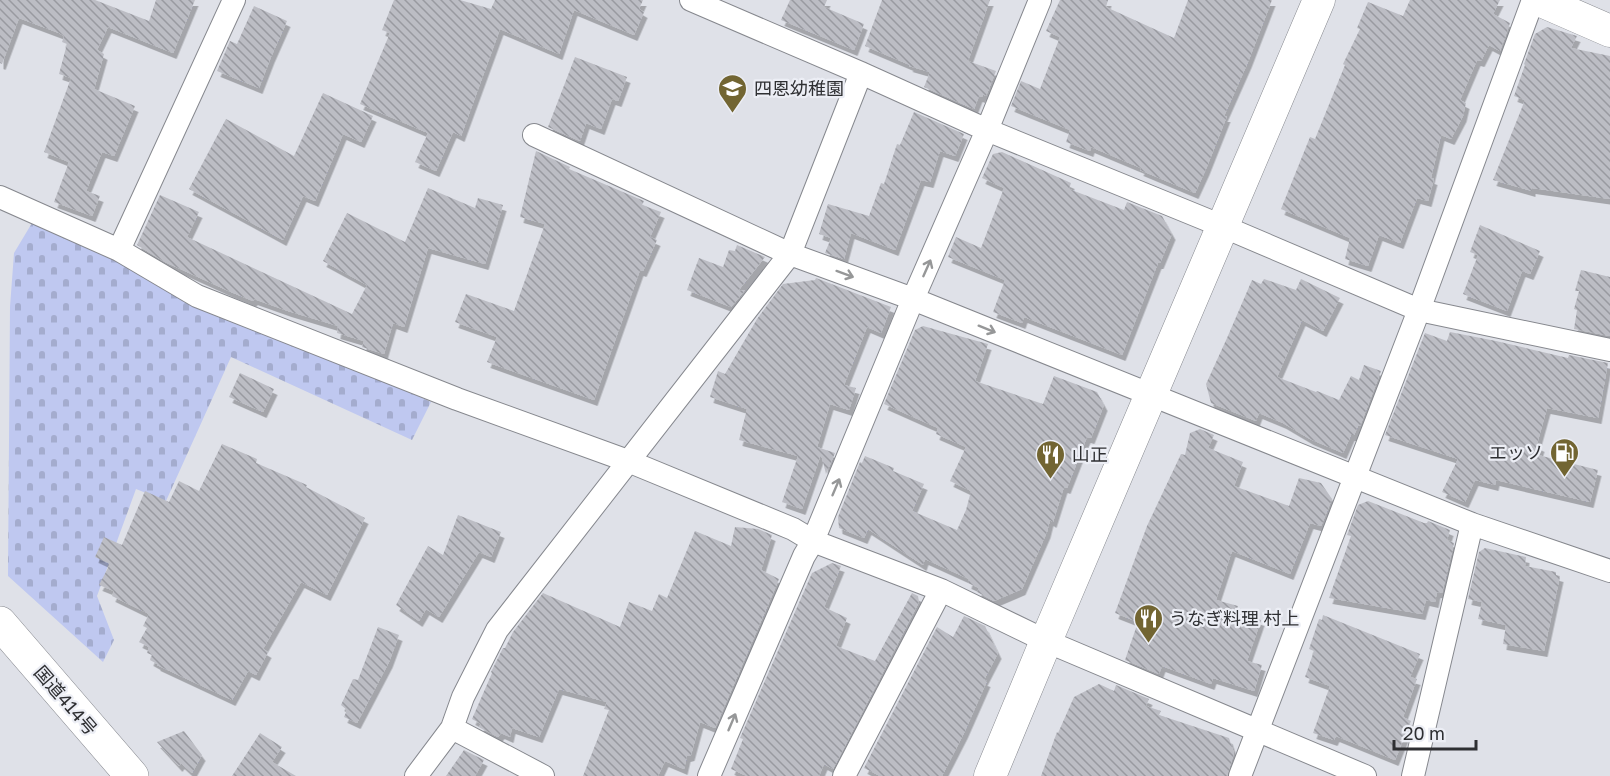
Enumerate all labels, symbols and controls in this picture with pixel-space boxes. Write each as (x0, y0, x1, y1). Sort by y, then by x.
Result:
school or university icon: 四恩幼稚園 (717, 72, 749, 114)
place label: 四恩幼稚園 (754, 77, 844, 99)
one-way arrow (922, 260, 933, 278)
one-way arrow (835, 270, 854, 281)
one-way arrow (977, 324, 996, 335)
fuel station icon: エッソ (1548, 436, 1580, 478)
restaurant icon: 山正 (1035, 438, 1067, 480)
place label: エッソ (1489, 441, 1543, 463)
place label: 山正 (1072, 443, 1108, 465)
one-way arrow (830, 478, 842, 496)
restaurant icon: うなぎ料理 村上 (1132, 602, 1164, 644)
place label: うなぎ料理 村上 (1169, 607, 1300, 629)
street label: 国道414号 (30, 661, 102, 739)
scale bar (1394, 713, 1476, 751)
one-way arrow (727, 714, 738, 732)
text: 20 m (1403, 722, 1445, 744)

